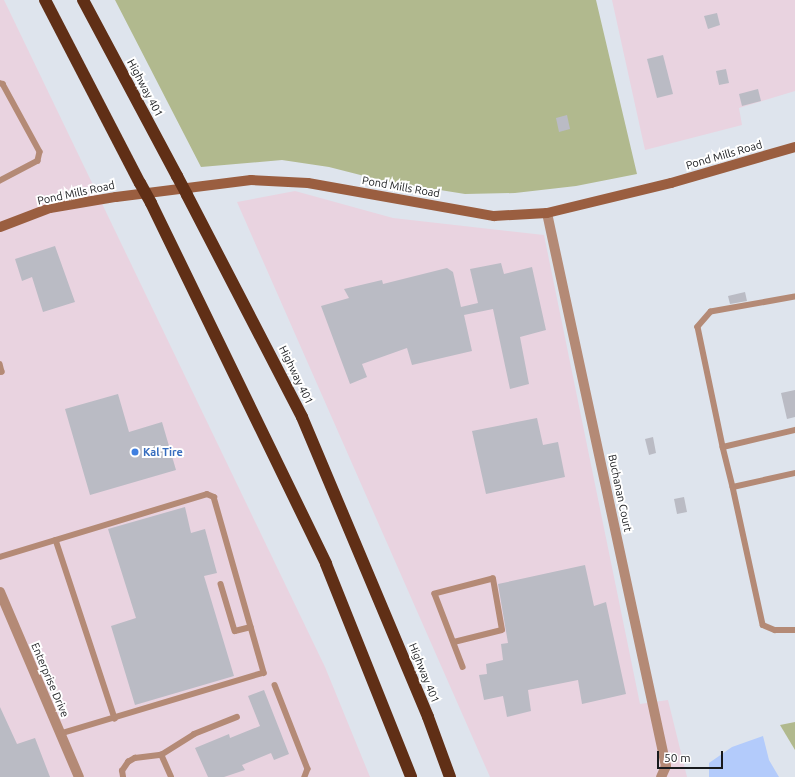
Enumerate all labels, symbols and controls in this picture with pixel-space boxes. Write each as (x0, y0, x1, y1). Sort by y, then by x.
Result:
street label: Highway 401 (124, 57, 166, 119)
street label: Pond Mills Road (684, 138, 764, 172)
street label: Pond Mills Road (361, 174, 441, 200)
street label: Pond Mills Road (36, 178, 116, 208)
street label: Highway 401 (276, 344, 316, 406)
place label: Kal Tire (143, 445, 183, 459)
marker: Kal Tire (130, 447, 140, 457)
street label: Buchanan Court (605, 453, 635, 533)
street label: Enterprise Drive (28, 641, 72, 719)
street label: Highway 401 (406, 641, 442, 705)
scale bar (659, 743, 725, 769)
text: 50 m (664, 751, 691, 764)

